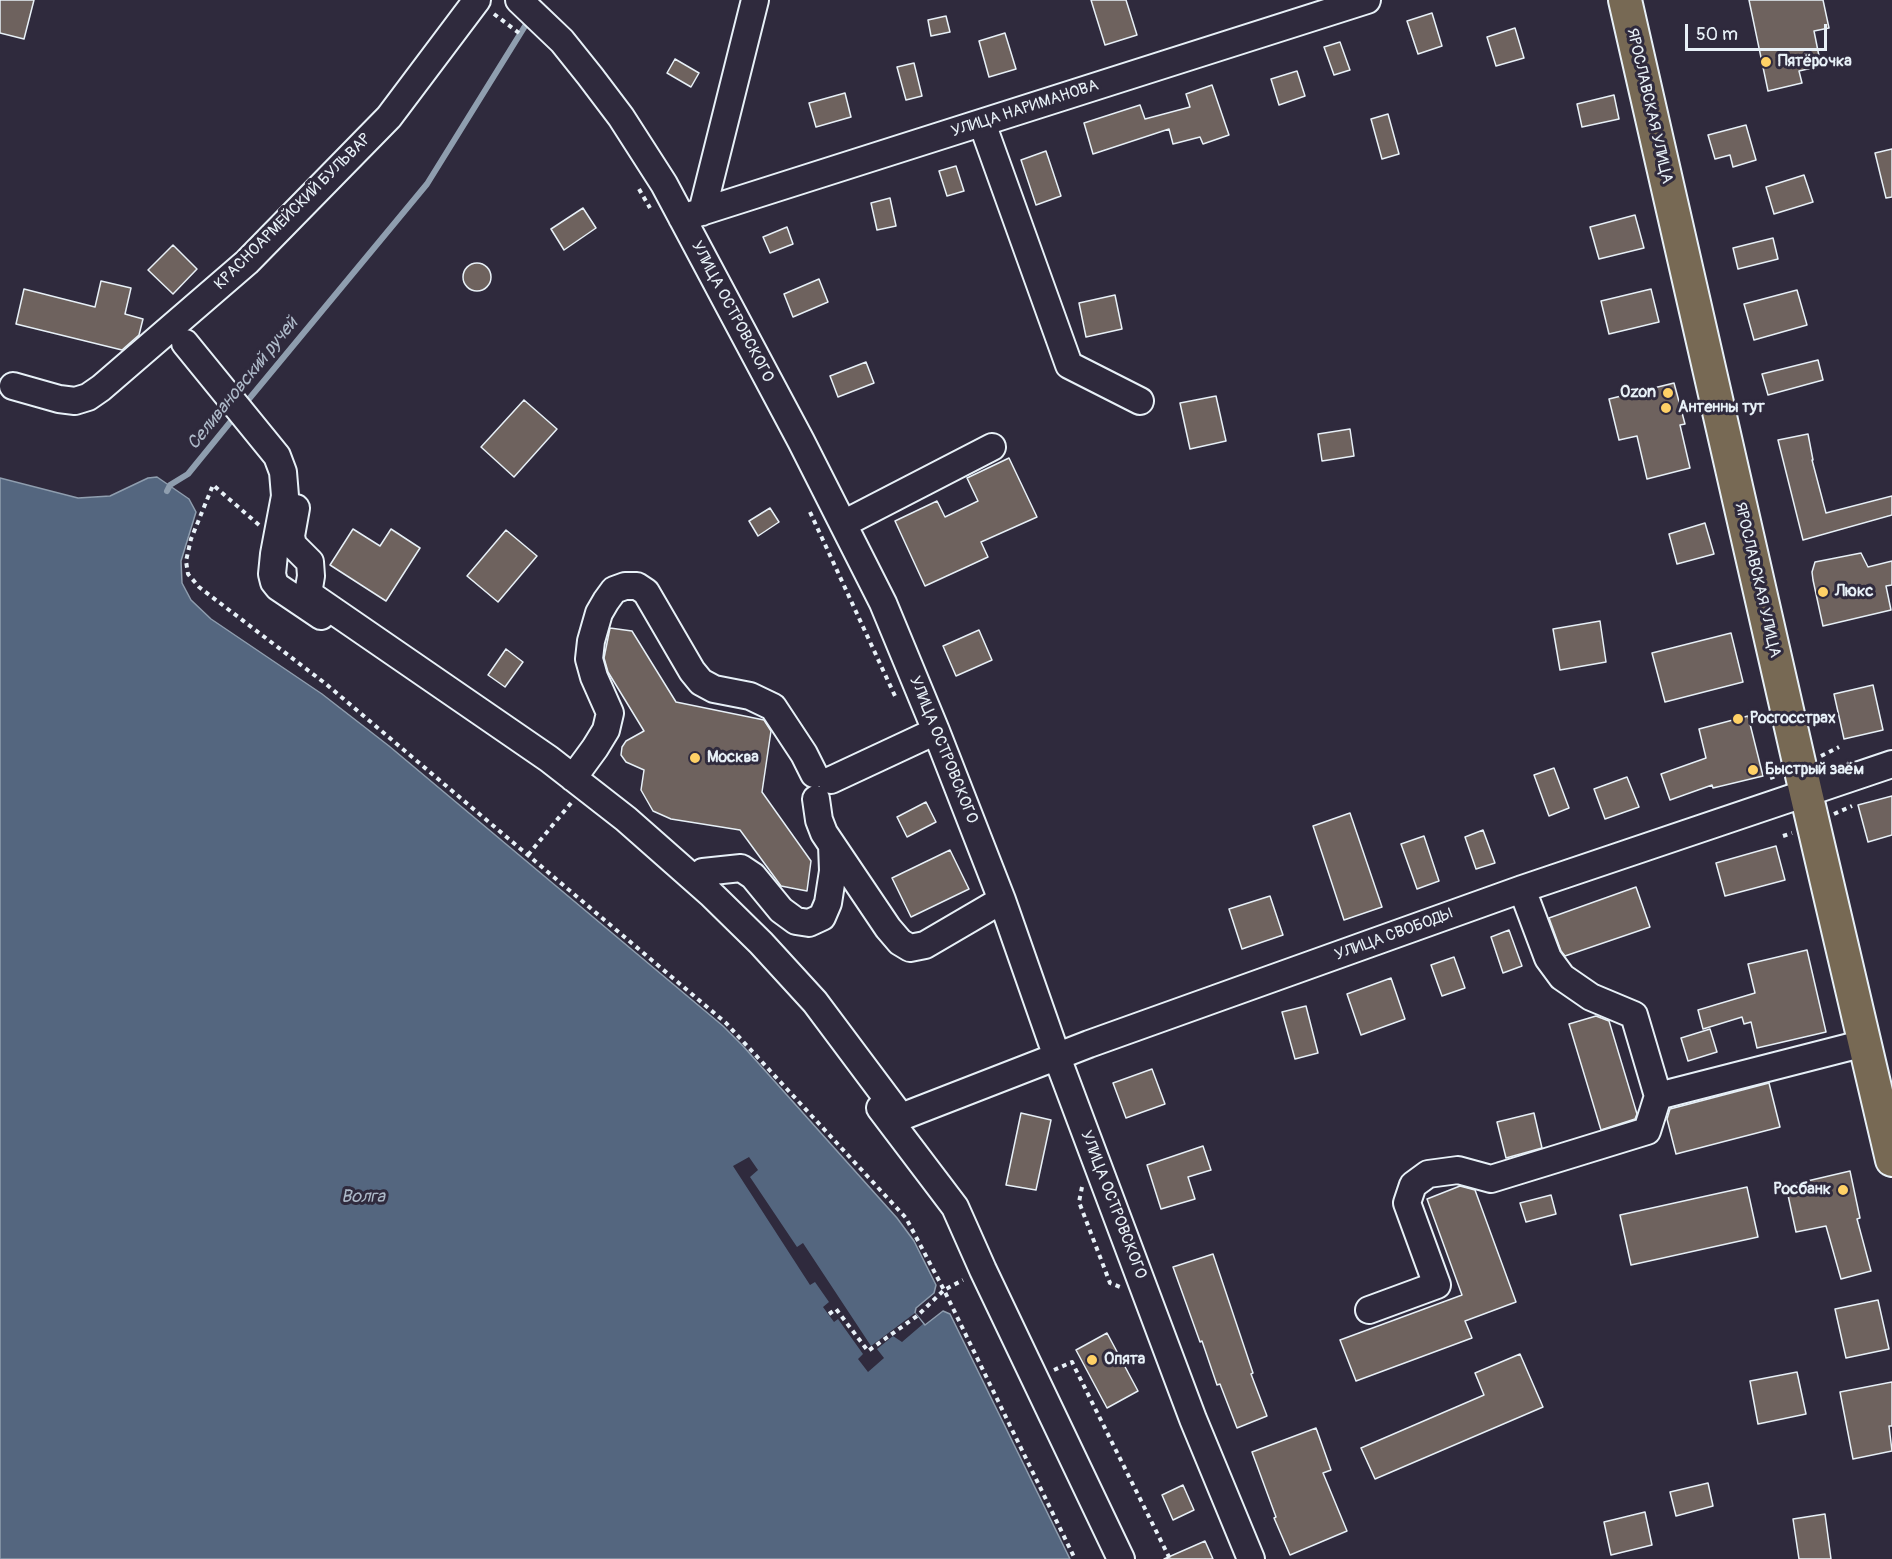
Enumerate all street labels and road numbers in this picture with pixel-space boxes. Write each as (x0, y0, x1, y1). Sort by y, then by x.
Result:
street label: ЯРОСЛАВСКАЯ УЛИЦА (1622, 26, 1676, 186)
street label: УЛИЦА НАРИМАНОВА (949, 76, 1101, 142)
street label: КРАСНОАРМЕЙСКИЙ БУЛЬВАР (211, 130, 375, 294)
street label: УЛИЦА ОСТРОВСКОГО (687, 238, 777, 386)
street label: ЯРОСЛАВСКАЯ УЛИЦА (1730, 500, 1784, 660)
street label: УЛИЦА ОСТРОВСКОГО (905, 674, 981, 826)
street label: УЛИЦА СВОБОДЫ (1332, 905, 1456, 965)
street label: УЛИЦА ОСТРОВСКОГО (1076, 1128, 1150, 1282)

